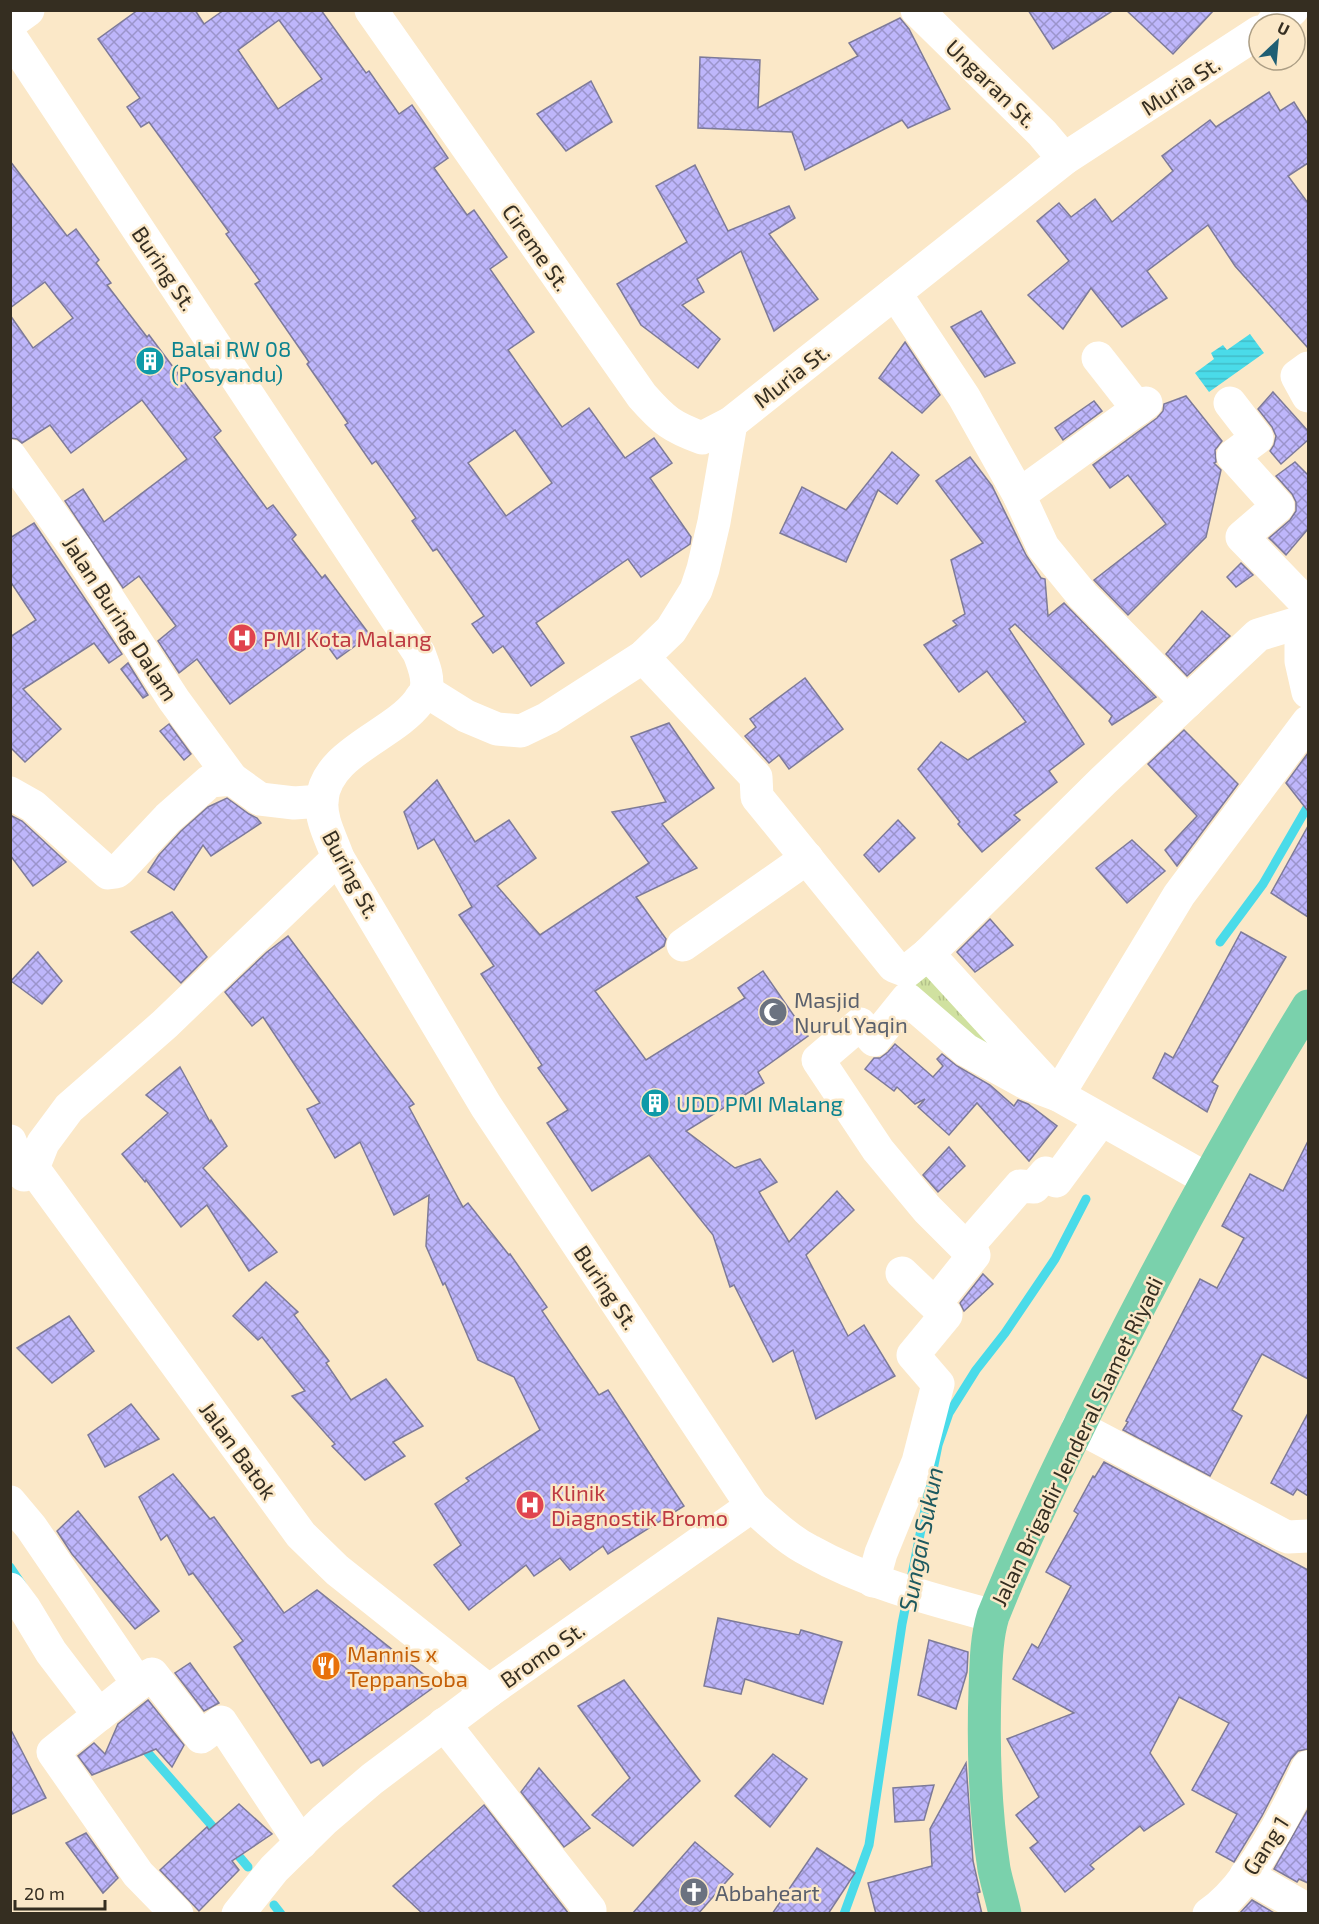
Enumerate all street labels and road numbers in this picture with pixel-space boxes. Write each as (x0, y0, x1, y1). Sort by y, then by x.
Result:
street label: Ungaran St. (941, 33, 1043, 133)
street label: Muria St. (1136, 50, 1224, 120)
street label: Cireme St. (498, 199, 576, 295)
street label: Buring St. (127, 221, 203, 315)
street label: Muria St. (748, 337, 834, 413)
street label: Jalan Buring Dalam (58, 531, 184, 705)
street label: Buring St. (318, 825, 386, 923)
street label: Buring St. (569, 1240, 645, 1334)
street label: Jalan Brigadir Jenderal Slamet Riyadi (985, 1272, 1167, 1610)
street label: Jalan Batok (195, 1396, 283, 1504)
street label: Bromo St. (495, 1616, 589, 1692)
street label: Gang 1 (1236, 1811, 1294, 1879)

